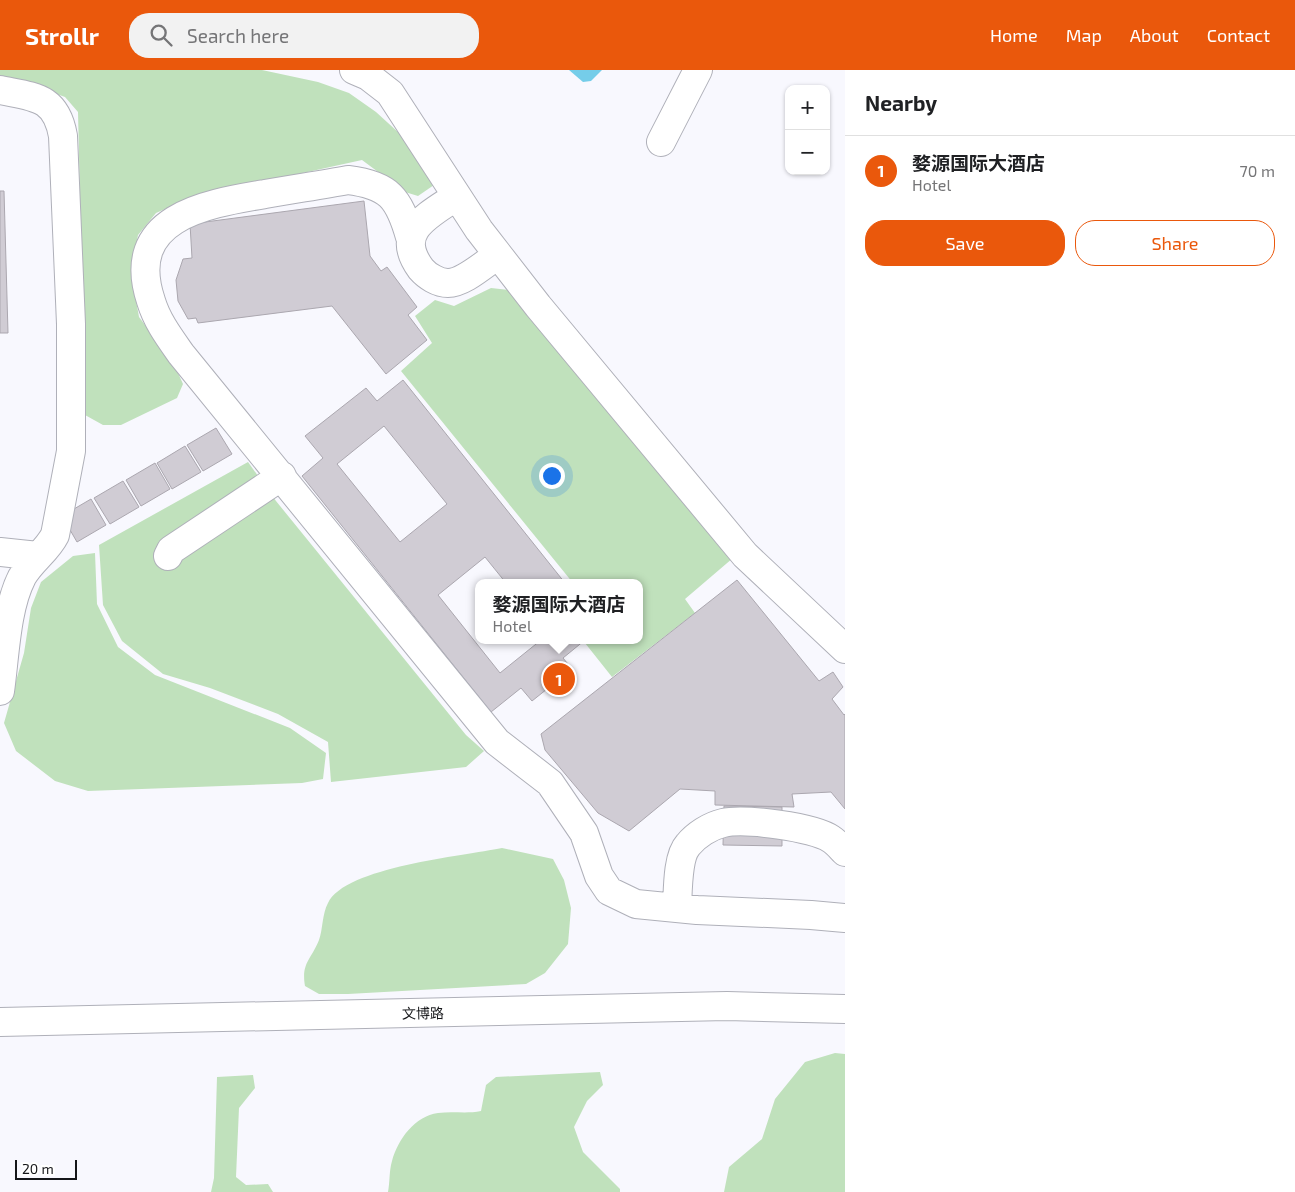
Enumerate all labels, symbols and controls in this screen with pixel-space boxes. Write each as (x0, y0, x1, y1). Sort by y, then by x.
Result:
search box (129, 13, 479, 58)
text: Strollr (25, 21, 99, 50)
icon: search (147, 21, 175, 49)
text: Search here (187, 24, 289, 47)
text: Home (990, 24, 1038, 46)
text: Map (1066, 24, 1102, 46)
text: About (1130, 24, 1179, 46)
text: Contact (1207, 24, 1270, 46)
map controls (785, 85, 830, 175)
button: + (785, 85, 830, 130)
text: Nearby (865, 90, 937, 115)
button: − (785, 130, 830, 175)
text: 婺源国际大酒店 (912, 151, 1045, 174)
text: 1 (878, 161, 884, 180)
text: 70 m (1240, 161, 1275, 180)
text: Hotel (912, 175, 951, 194)
button: Save (865, 220, 1065, 266)
button: Share (1075, 220, 1275, 266)
your location (539, 463, 565, 489)
popup (475, 579, 643, 644)
text: 婺源国际大酒店 (492, 592, 626, 615)
text: Hotel (492, 616, 532, 635)
pin: 1 (543, 660, 575, 698)
street label: 文博路 (402, 1004, 444, 1022)
scale bar (15, 1157, 78, 1180)
text: 20 m (22, 1160, 54, 1177)

